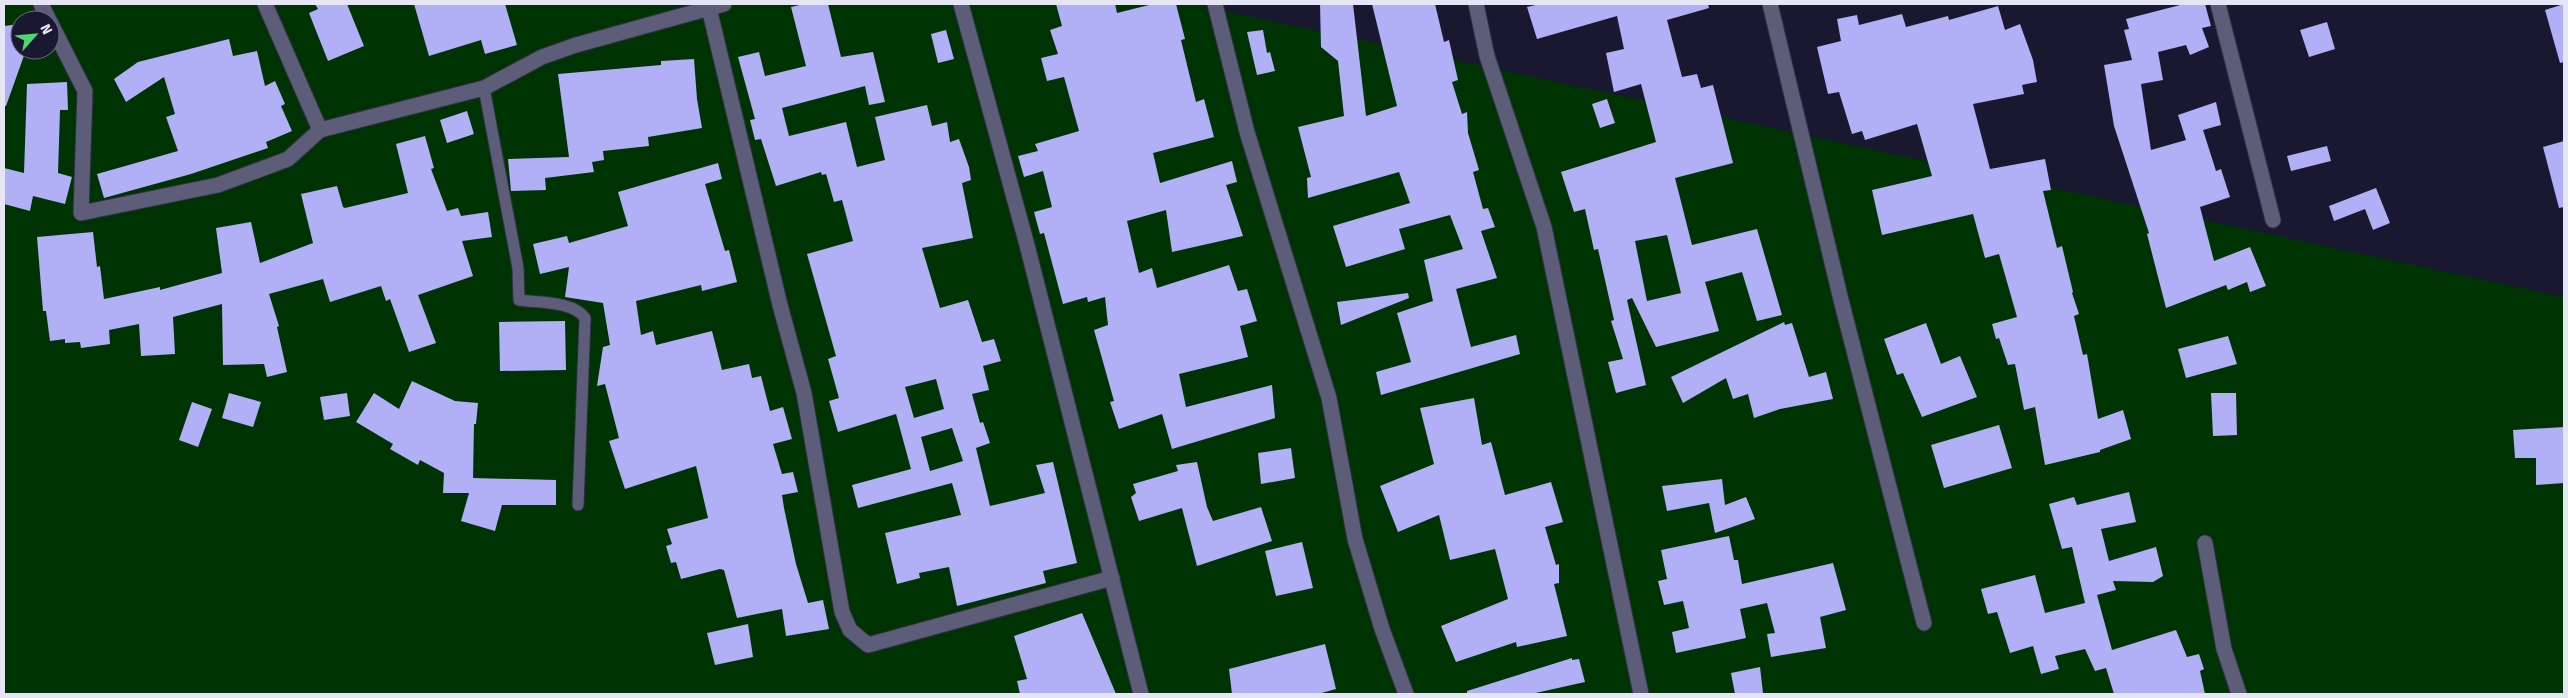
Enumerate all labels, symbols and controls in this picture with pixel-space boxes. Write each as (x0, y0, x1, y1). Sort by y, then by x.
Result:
north arrow (10, 10, 60, 60)
text: N (36, 21, 56, 37)

